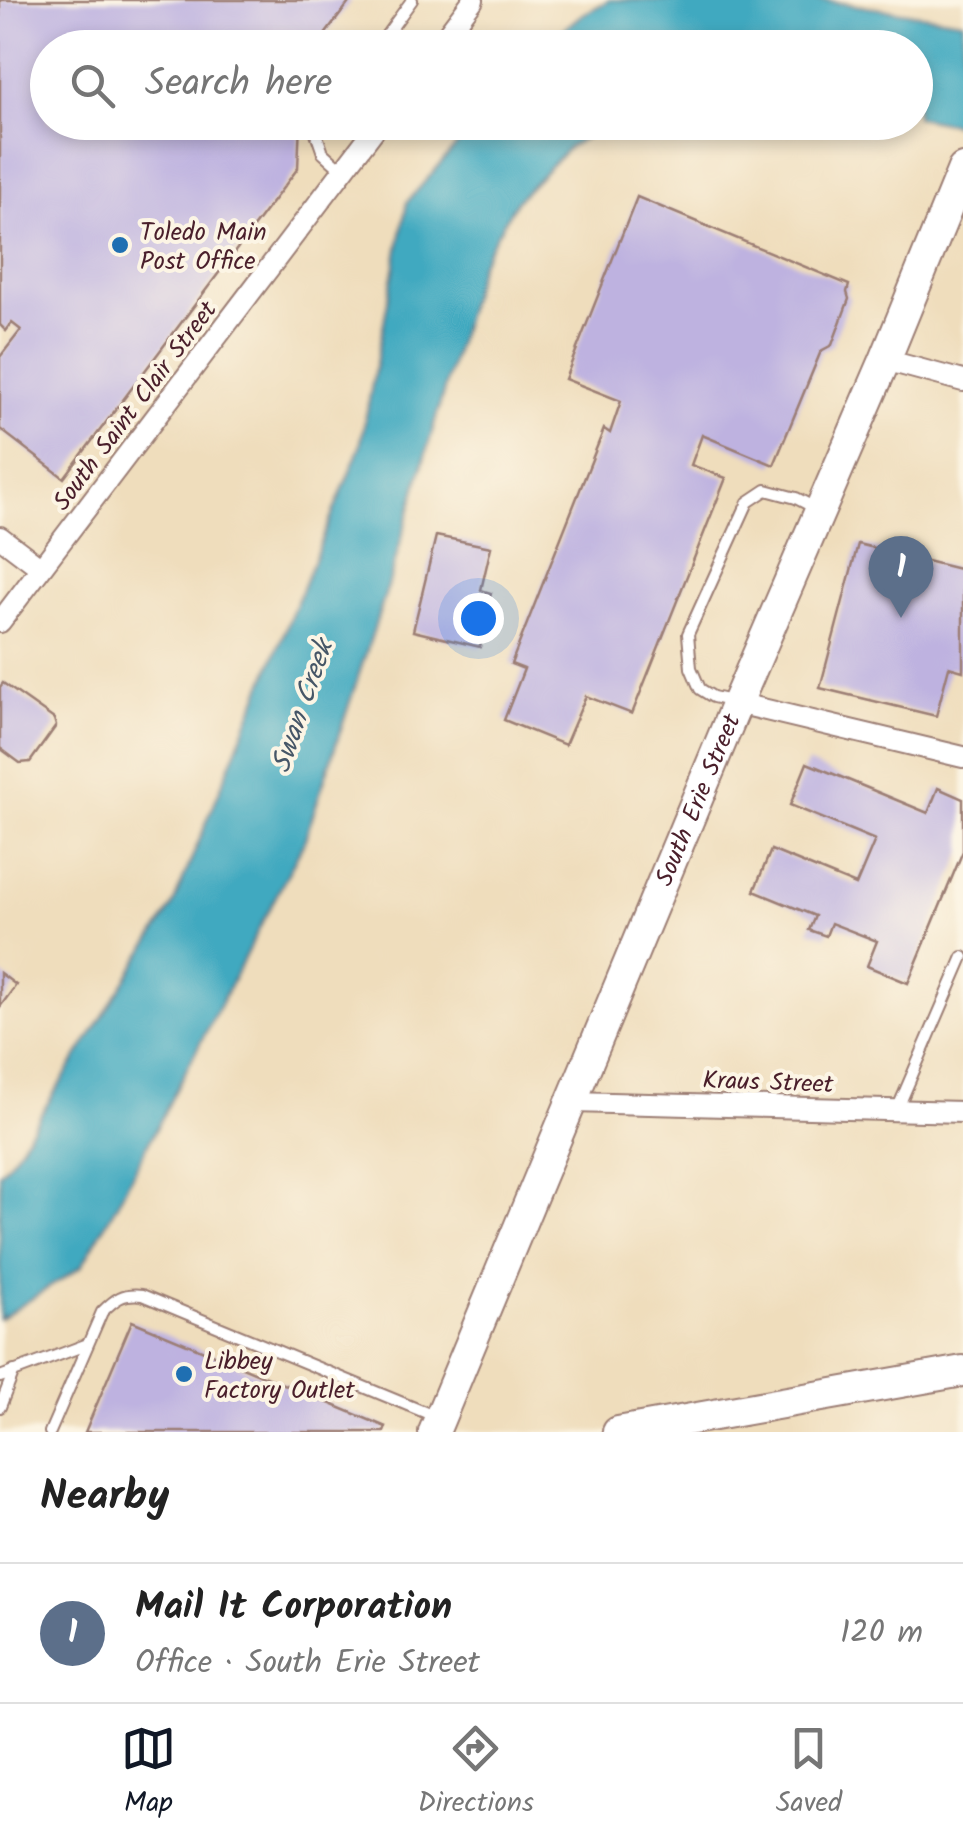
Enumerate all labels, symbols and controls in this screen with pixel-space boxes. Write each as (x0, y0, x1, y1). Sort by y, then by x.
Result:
search box (30, 30, 933, 140)
text: Search here (145, 55, 332, 115)
icon: search (65, 58, 120, 113)
place label: Toledo Main Post Office (140, 213, 267, 282)
marker: Toledo Main Post Office (109, 234, 131, 256)
street label: South Saint Clair Street (43, 292, 228, 520)
pin: 1 (868, 536, 934, 618)
your location (453, 593, 504, 644)
water label: Swan Creek (260, 631, 348, 779)
street label: South Erie Street (645, 708, 753, 893)
street label: Kraus Street (702, 1061, 834, 1105)
place label: Libbey Factory Outlet (204, 1342, 355, 1411)
marker: Libbey Factory Outlet (173, 1363, 195, 1385)
text: Nearby (40, 1464, 169, 1531)
text: Mail It Corporation (135, 1578, 452, 1638)
text: 1 (68, 1608, 77, 1659)
text: 120 m (840, 1608, 923, 1659)
text: Office · South Erie Street (135, 1638, 480, 1689)
tab: Map (121, 1721, 176, 1826)
tab: Directions (418, 1721, 534, 1826)
tab: Saved (776, 1721, 842, 1826)

